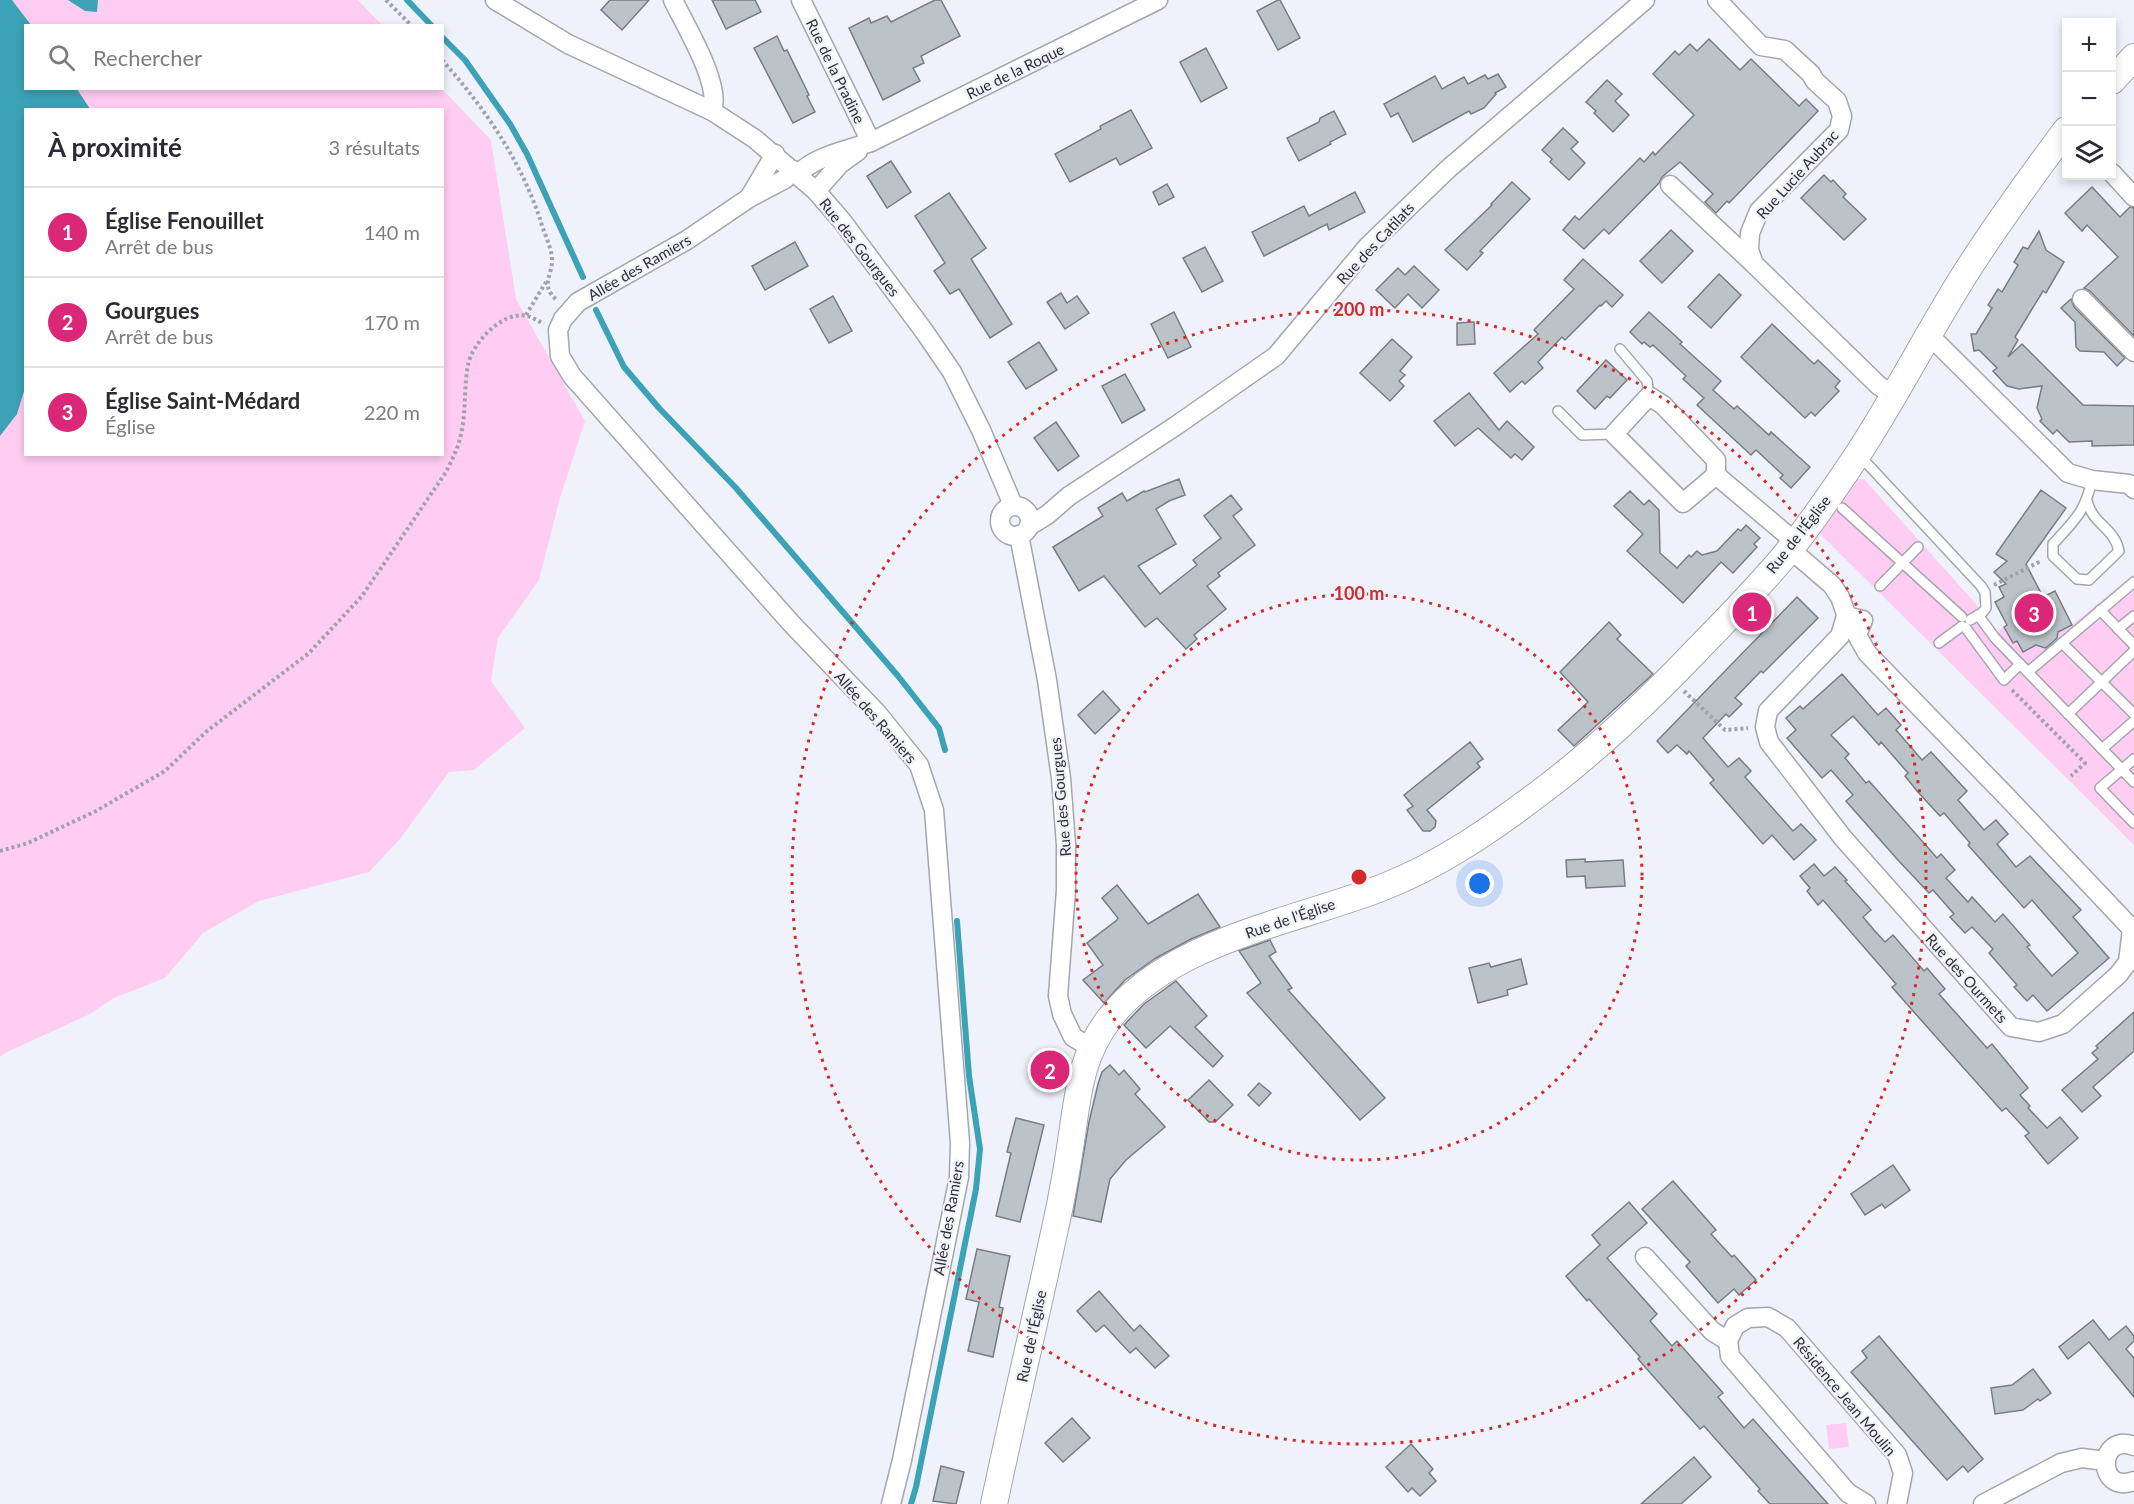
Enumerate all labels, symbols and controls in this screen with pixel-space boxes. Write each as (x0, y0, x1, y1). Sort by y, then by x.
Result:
street label: Rue de la Pradine (803, 16, 869, 126)
map controls (2062, 18, 2116, 180)
button: + (2062, 18, 2116, 72)
search box (24, 24, 444, 90)
street label: Rue de la Roque (963, 40, 1067, 102)
icon: search (45, 41, 78, 74)
text: Rechercher (93, 44, 202, 71)
button: − (2062, 72, 2116, 126)
street label: Rue Lucie Aubrac (1752, 126, 1842, 222)
button: layers (2062, 126, 2116, 180)
text: À proximité (48, 131, 182, 163)
text: 3 résultats (329, 135, 420, 159)
street label: Rue des Gourgues (816, 194, 904, 300)
street label: Rue des Catilats (1333, 198, 1417, 288)
text: Église Fenouillet (105, 207, 264, 234)
text: 1 (62, 220, 73, 244)
text: 140 m (364, 220, 420, 244)
street label: Allée des Ramiers (584, 230, 694, 304)
text: Arrêt de bus (105, 234, 213, 258)
text: Gourgues (105, 297, 199, 324)
text: 200 m (1334, 298, 1384, 320)
text: 2 (62, 310, 73, 334)
text: 170 m (364, 310, 420, 334)
text: Arrêt de bus (105, 324, 213, 348)
text: Église Saint-Médard (105, 387, 300, 414)
text: 3 (62, 400, 73, 424)
text: 220 m (364, 400, 420, 424)
text: Église (105, 414, 155, 438)
street label: Rue de l'Église (1762, 491, 1834, 576)
text: 100 m (1334, 582, 1384, 604)
pin: 1 (1732, 590, 1772, 634)
pin: 3 (2014, 590, 2054, 636)
street label: Allée des Ramiers (831, 667, 921, 767)
street label: Rue des Gourgues (1046, 737, 1074, 857)
centre of rings (1349, 867, 1369, 887)
your location (1465, 869, 1494, 898)
street label: Rue de l'Église (1243, 894, 1337, 942)
street label: Rue des Ourmets (1922, 930, 2012, 1026)
pin: 2 (1030, 1048, 1070, 1092)
street label: Allée des Ramiers (929, 1159, 967, 1277)
street label: Rue de l'Église (1012, 1288, 1050, 1384)
street label: Résidence Jean Moulin (1790, 1333, 1900, 1459)

